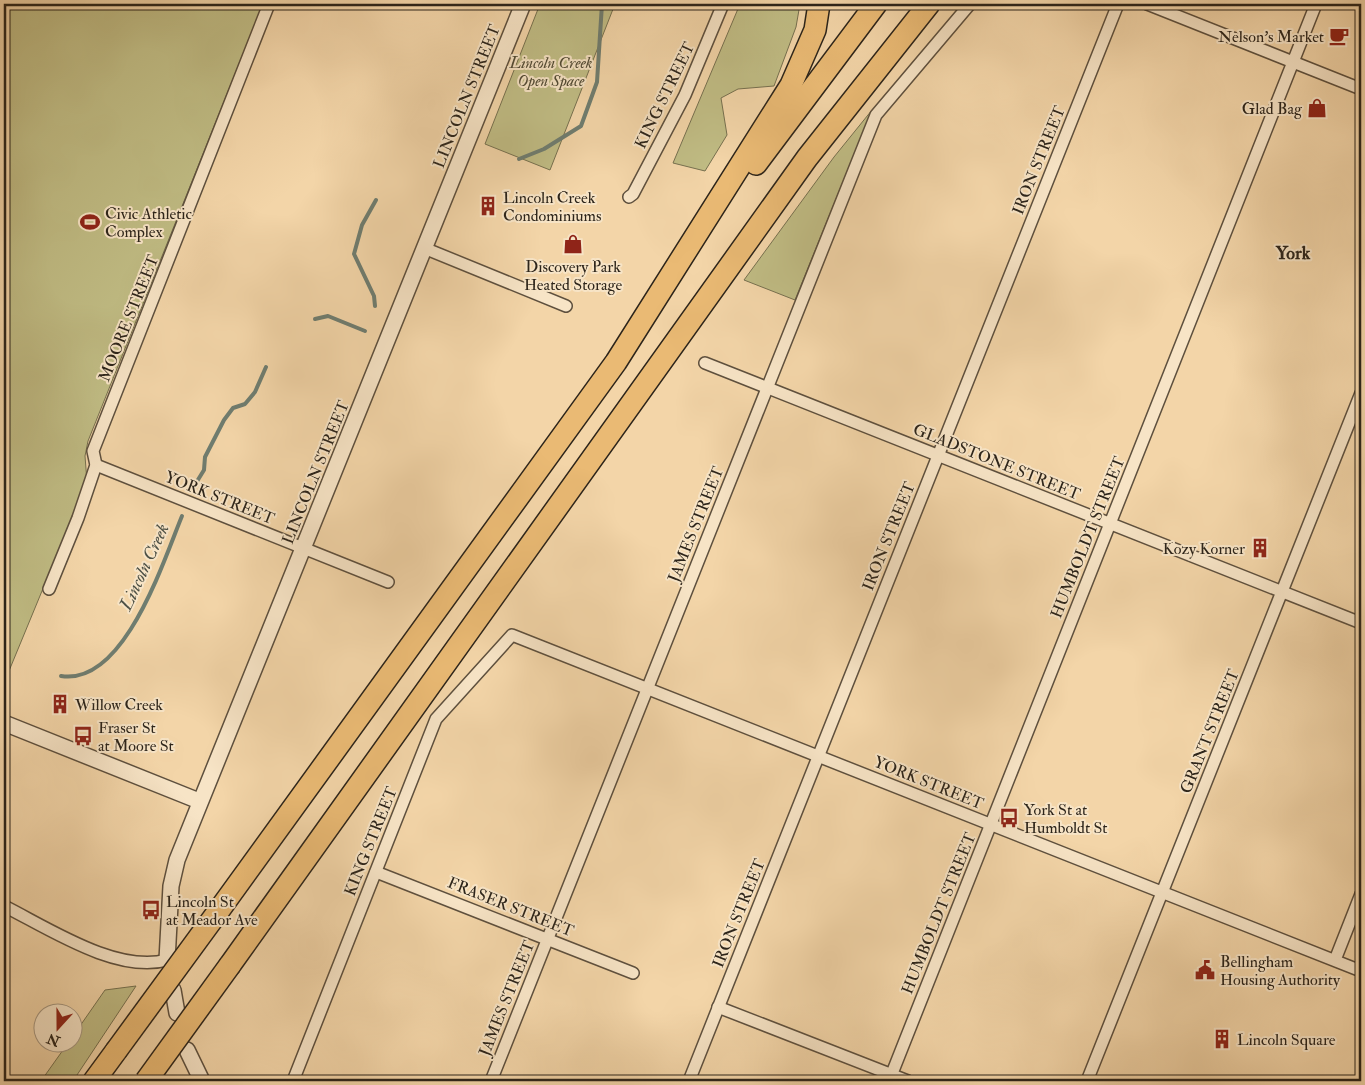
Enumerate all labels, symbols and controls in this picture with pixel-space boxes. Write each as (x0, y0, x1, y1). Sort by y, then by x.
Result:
street label: LINCOLN STREET (429, 21, 505, 171)
cafe icon: Nelson's Market (1328, 25, 1350, 47)
place label: Nelson's Market (1218, 27, 1324, 47)
street label: KING STREET (631, 39, 699, 152)
park label: Lincoln Creek Open Space (509, 53, 593, 91)
shop icon: Glad Bag (1306, 97, 1328, 119)
place label: Glad Bag (1242, 99, 1303, 119)
street label: IRON STREET (1008, 103, 1070, 218)
place label: Lincoln Creek Condominiums (503, 188, 602, 226)
building icon: Lincoln Creek Condominiums (477, 195, 499, 217)
place label: Civic Athletic Complex (105, 204, 193, 243)
sports icon: Civic Athletic Complex (79, 211, 101, 233)
shop icon: Discovery Park Heated Storage (562, 233, 584, 255)
district label: York (1275, 242, 1311, 265)
street label: MOORE STREET (94, 252, 163, 385)
place label: Discovery Park Heated Storage (524, 257, 622, 295)
street label: LINCOLN STREET (278, 397, 354, 547)
street label: GLADSTONE STREET (910, 419, 1083, 505)
street label: HUMBOLDT STREET (1046, 454, 1130, 621)
street label: JAMES STREET (663, 463, 729, 586)
street label: YORK STREET (162, 467, 277, 529)
street label: IRON STREET (858, 479, 920, 594)
water label: Lincoln Creek (114, 520, 175, 615)
building icon: Kozy Korner (1249, 537, 1271, 559)
place label: Kozy Korner (1163, 539, 1245, 559)
street label: GRANT STREET (1176, 666, 1244, 796)
building icon: Willow Creek (49, 693, 71, 715)
place label: Willow Creek (74, 695, 163, 715)
place label: Fraser St at Moore St (98, 718, 174, 756)
bus stop icon: Fraser St at Moore St (72, 725, 94, 747)
street label: YORK STREET (871, 752, 986, 814)
street label: KING STREET (340, 784, 402, 899)
place label: York St at Humboldt St (1024, 800, 1108, 838)
bus stop icon: York St at Humboldt St (998, 807, 1020, 829)
street label: HUMBOLDT STREET (897, 830, 981, 997)
street label: IRON STREET (708, 856, 770, 971)
street label: FRASER STREET (445, 873, 577, 941)
place label: Lincoln St at Meador Ave (166, 892, 258, 930)
bus stop icon: Lincoln St at Meador Ave (140, 899, 162, 921)
street label: JAMES STREET (474, 937, 540, 1060)
place label: Bellingham Housing Authority (1220, 952, 1341, 990)
public building icon: Bellingham Housing Authority (1194, 959, 1216, 981)
north arrow (32, 1002, 82, 1052)
building icon: Lincoln Square (1211, 1028, 1233, 1050)
text: N (44, 1029, 63, 1050)
place label: Lincoln Square (1237, 1030, 1336, 1050)

